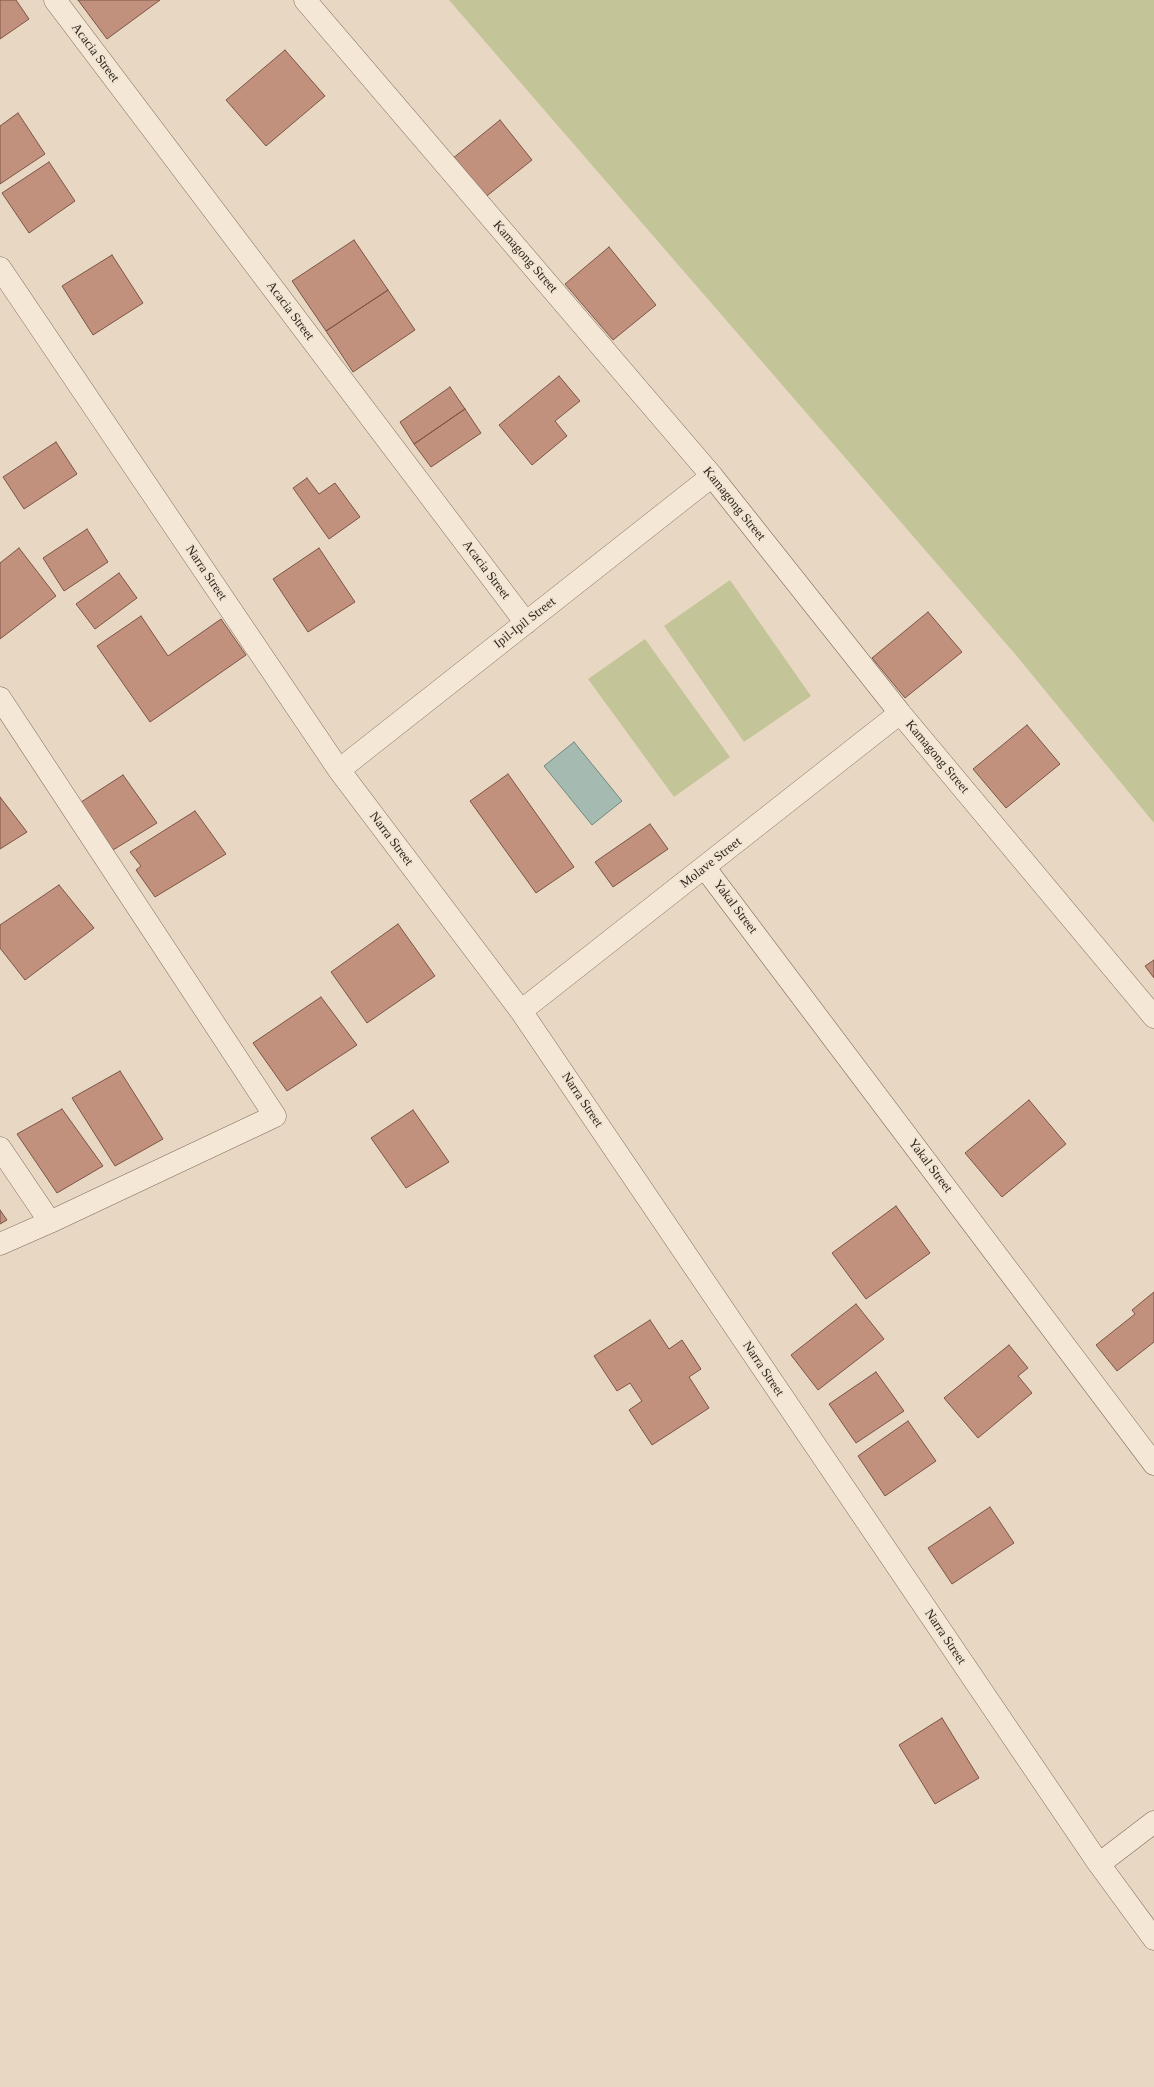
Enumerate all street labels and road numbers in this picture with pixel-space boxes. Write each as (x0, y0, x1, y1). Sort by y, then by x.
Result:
street label: Acacia Street (68, 20, 122, 86)
street label: Kamagong Street (489, 218, 561, 296)
street label: Acacia Street (263, 278, 317, 344)
street label: Kamagong Street (699, 464, 769, 544)
street label: Acacia Street (459, 537, 513, 603)
street label: Narra Street (182, 542, 230, 604)
street label: Ipil-Ipil Street (491, 594, 559, 652)
street label: Kamagong Street (902, 717, 972, 797)
street label: Narra Street (366, 809, 416, 869)
street label: Molave Street (677, 834, 745, 892)
street label: Yakal Street (710, 877, 760, 937)
street label: Narra Street (558, 1069, 606, 1131)
street label: Yakal Street (905, 1136, 955, 1196)
street label: Narra Street (739, 1338, 787, 1400)
street label: Narra Street (921, 1606, 969, 1668)

